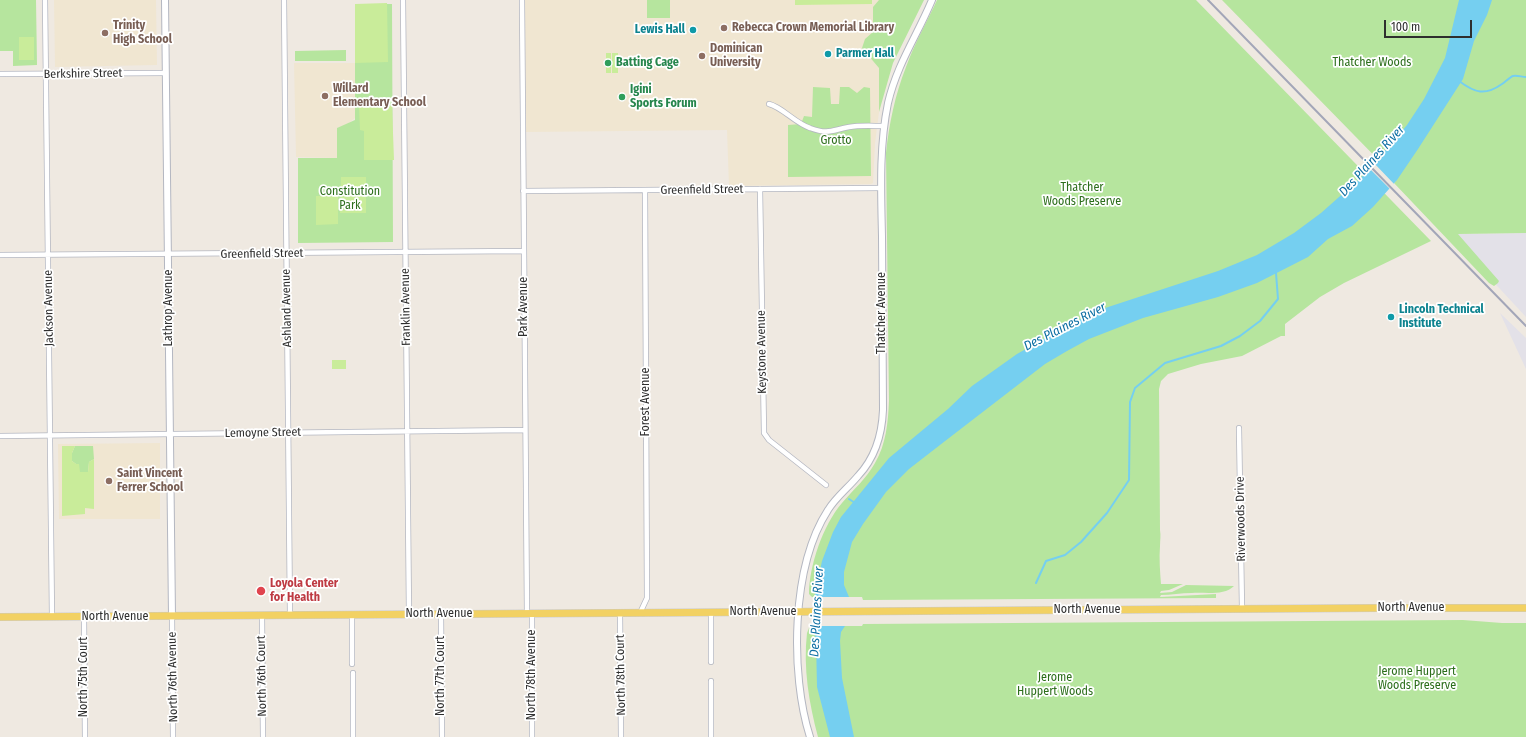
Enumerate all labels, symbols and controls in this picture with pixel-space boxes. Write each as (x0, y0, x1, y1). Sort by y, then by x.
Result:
scale bar (1386, 12, 1474, 38)
place label: Trinity High School (113, 19, 172, 47)
text: 100 m (1391, 20, 1420, 34)
place label: Rebecca Crown Memorial Library (732, 21, 894, 35)
place label: Lewis Hall (635, 23, 685, 37)
marker: Rebecca Crown Memorial Library (719, 23, 729, 33)
marker: Lewis Hall (688, 25, 698, 35)
marker: Trinity High School (100, 28, 110, 38)
place label: Dominican University (710, 42, 763, 70)
place label: Parmer Hall (836, 47, 894, 61)
marker: Parmer Hall (823, 49, 833, 59)
marker: Dominican University (697, 51, 707, 61)
place label: Batting Cage (616, 56, 679, 70)
park label: Thatcher Woods (1333, 56, 1411, 70)
marker: Batting Cage (603, 58, 613, 68)
street label: Berkshire Street (43, 66, 123, 82)
place label: Willard Elementary School (333, 82, 426, 110)
place label: Igini Sports Forum (630, 83, 697, 111)
marker: Willard Elementary School (320, 91, 330, 101)
marker: Igini Sports Forum (617, 92, 627, 102)
water label: Des Plaines River (1336, 122, 1408, 200)
park label: Grotto (820, 134, 852, 148)
park label: Thatcher Woods Preserve (1043, 181, 1121, 209)
street label: Greenfield Street (660, 182, 744, 198)
park label: Constitution Park (320, 185, 380, 213)
street label: Greenfield Street (220, 246, 304, 262)
street label: Franklin Avenue (398, 268, 414, 346)
street label: Ashland Avenue (279, 269, 295, 347)
street label: Jackson Avenue (41, 270, 57, 346)
street label: Lathrop Avenue (162, 270, 176, 346)
street label: Thatcher Avenue (875, 272, 889, 354)
street label: Park Avenue (517, 277, 531, 337)
water label: Des Plaines River (1021, 300, 1109, 354)
place label: Lincoln Technical Institute (1399, 303, 1484, 331)
street label: Keystone Avenue (754, 310, 770, 394)
marker: Lincoln Technical Institute (1386, 312, 1396, 322)
street label: Forest Avenue (639, 368, 653, 436)
street label: Lemoyne Street (225, 425, 301, 441)
place label: Saint Vincent Ferrer School (117, 467, 183, 495)
marker: Saint Vincent Ferrer School (104, 476, 114, 486)
street label: Riverwoods Drive (1233, 476, 1249, 562)
water label: Des Plaines River (807, 566, 827, 658)
place label: Loyola Center for Health (270, 577, 338, 605)
marker: Loyola Center for Health (255, 585, 267, 597)
street label: North Avenue (1378, 601, 1444, 615)
street label: North Avenue (1054, 603, 1120, 617)
street label: North Avenue (730, 605, 796, 619)
street label: North Avenue (406, 607, 472, 621)
street label: North Avenue (82, 610, 148, 624)
street label: North 78th Avenue (525, 630, 539, 720)
street label: North 76th Avenue (165, 632, 181, 722)
street label: North 78th Court (613, 634, 629, 716)
street label: North 76th Court (254, 635, 270, 717)
street label: North 77th Court (434, 636, 448, 716)
street label: North 75th Court (77, 637, 91, 717)
park label: Jerome Huppert Woods Preserve (1378, 665, 1456, 693)
park label: Jerome Huppert Woods (1017, 671, 1093, 699)

